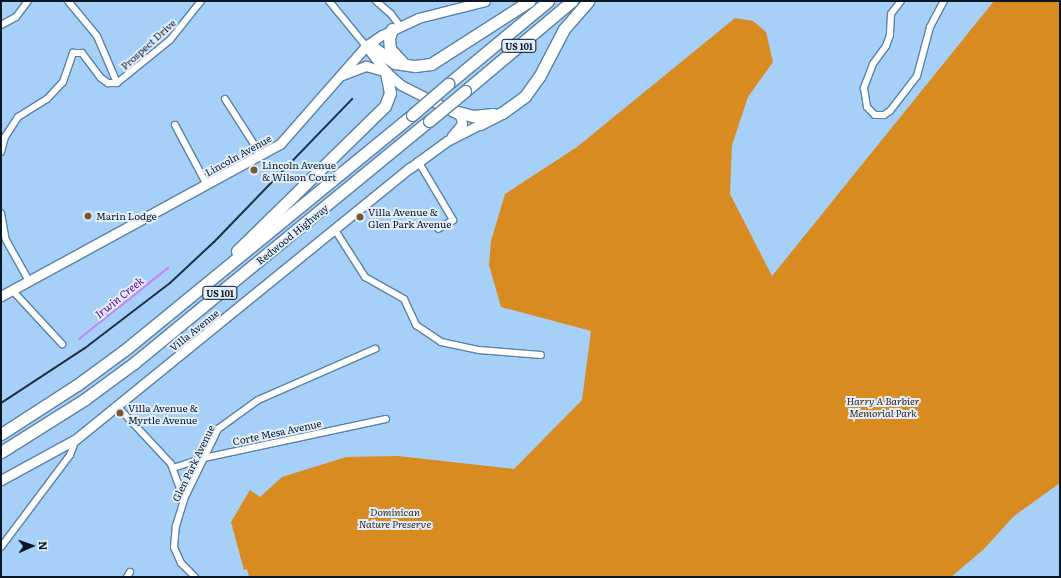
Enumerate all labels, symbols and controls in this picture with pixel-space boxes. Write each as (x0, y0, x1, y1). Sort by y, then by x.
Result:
street label: Prospect Drive (118, 16, 178, 72)
road number: US 101 (501, 39, 537, 53)
street label: Lincoln Avenue (203, 132, 273, 178)
place label: Lincoln Avenue & Wilson Court (262, 158, 336, 182)
marker: Lincoln Avenue & Wilson Court (249, 165, 259, 175)
street label: Redwood Highway (254, 201, 330, 267)
place label: Villa Avenue & Glen Park Avenue (368, 205, 452, 228)
place label: Marin Lodge (96, 210, 157, 222)
marker: Marin Lodge (83, 211, 93, 221)
marker: Villa Avenue & Glen Park Avenue (355, 212, 365, 222)
water label: Irwin Creek (92, 273, 146, 321)
road number: US 101 (202, 286, 238, 300)
street label: Villa Avenue (167, 307, 221, 353)
park label: Harry A Barbier Memorial Park (847, 394, 919, 418)
place label: Villa Avenue & Myrtle Avenue (128, 401, 198, 424)
marker: Villa Avenue & Myrtle Avenue (115, 408, 125, 418)
street label: Corte Mesa Avenue (231, 417, 323, 447)
street label: Glen Park Avenue (169, 423, 217, 503)
park label: Dominican Nature Preserve (359, 505, 431, 528)
north arrow (12, 526, 52, 566)
text: N (36, 541, 52, 550)

